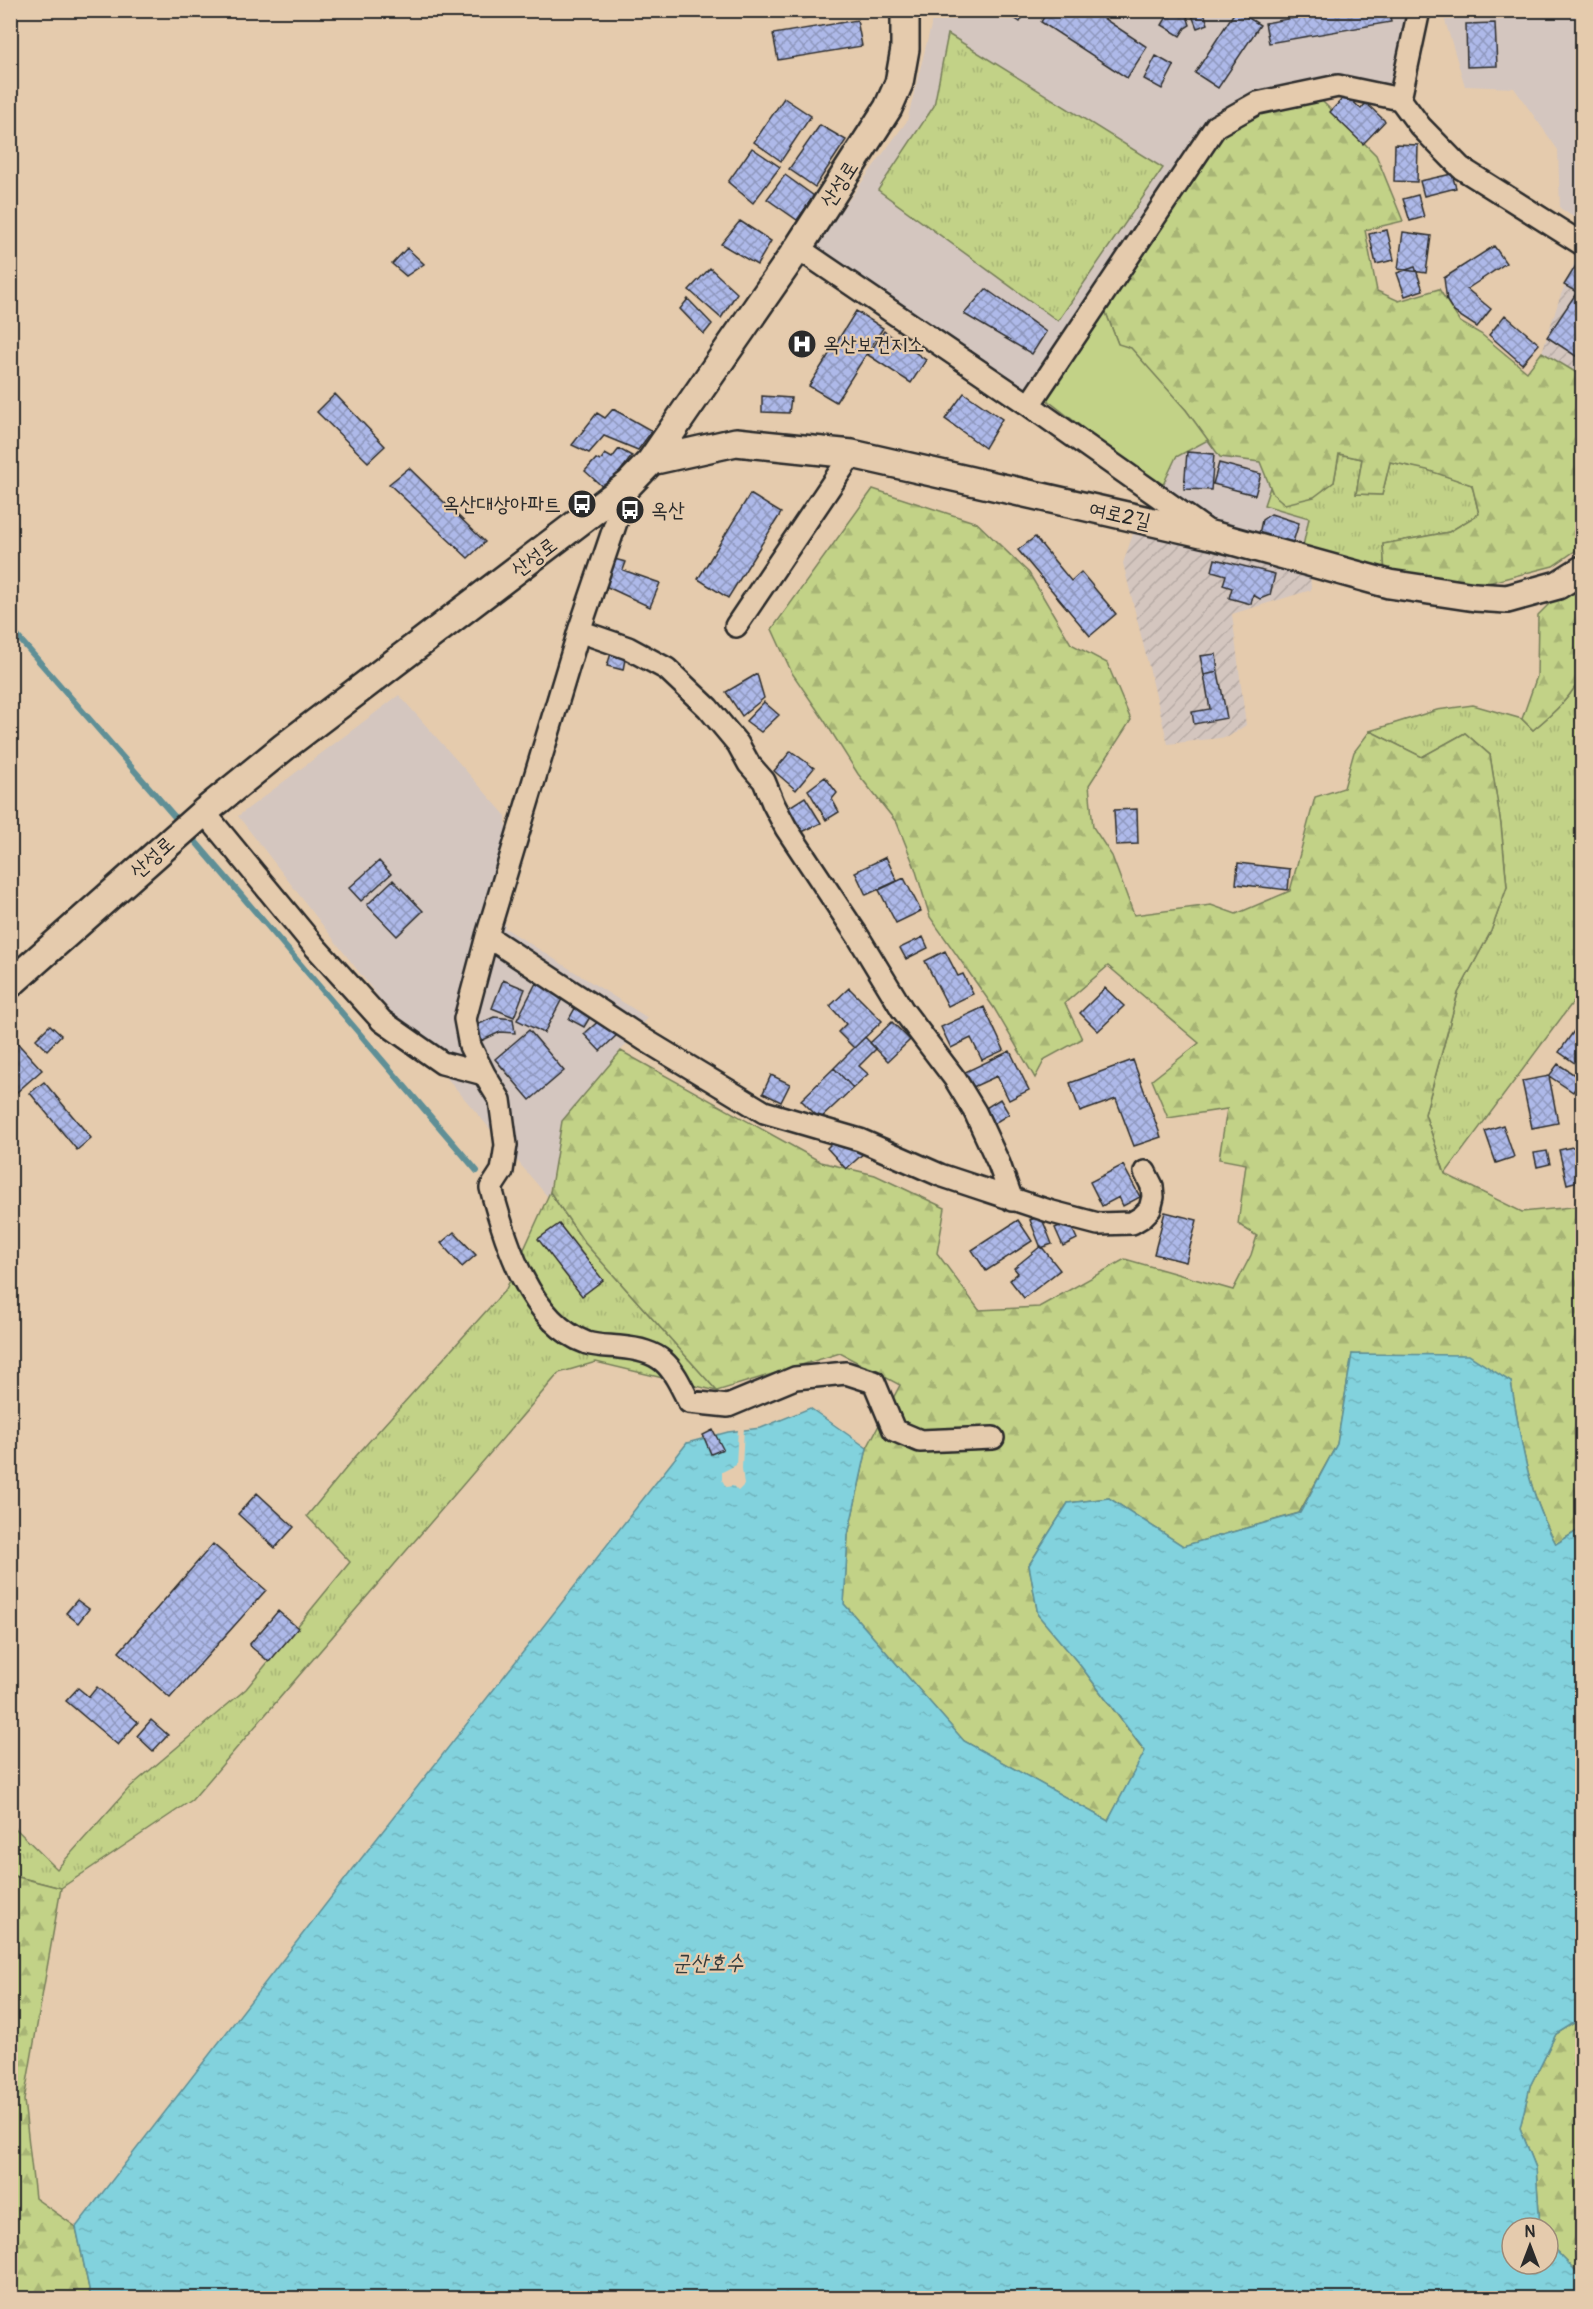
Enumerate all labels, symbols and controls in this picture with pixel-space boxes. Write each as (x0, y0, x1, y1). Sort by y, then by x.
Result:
street label: 산성로 (814, 156, 865, 213)
hospital icon: 옥산보건지소 (786, 328, 818, 360)
place label: 옥산보건지소 (823, 331, 924, 358)
bus stop icon: 옥산대상아파트 (566, 488, 598, 520)
place label: 옥산대상아파트 (443, 491, 561, 518)
bus stop icon: 옥산 (614, 494, 646, 526)
street label: 여로2길 (1086, 495, 1153, 536)
place label: 옥산 (651, 497, 685, 524)
street label: 산성로 (506, 531, 563, 583)
street label: 산성로 (124, 830, 180, 884)
water label: 군산호수 (673, 1949, 744, 1977)
north arrow (1500, 2216, 1560, 2276)
text: N (1525, 2222, 1536, 2242)

